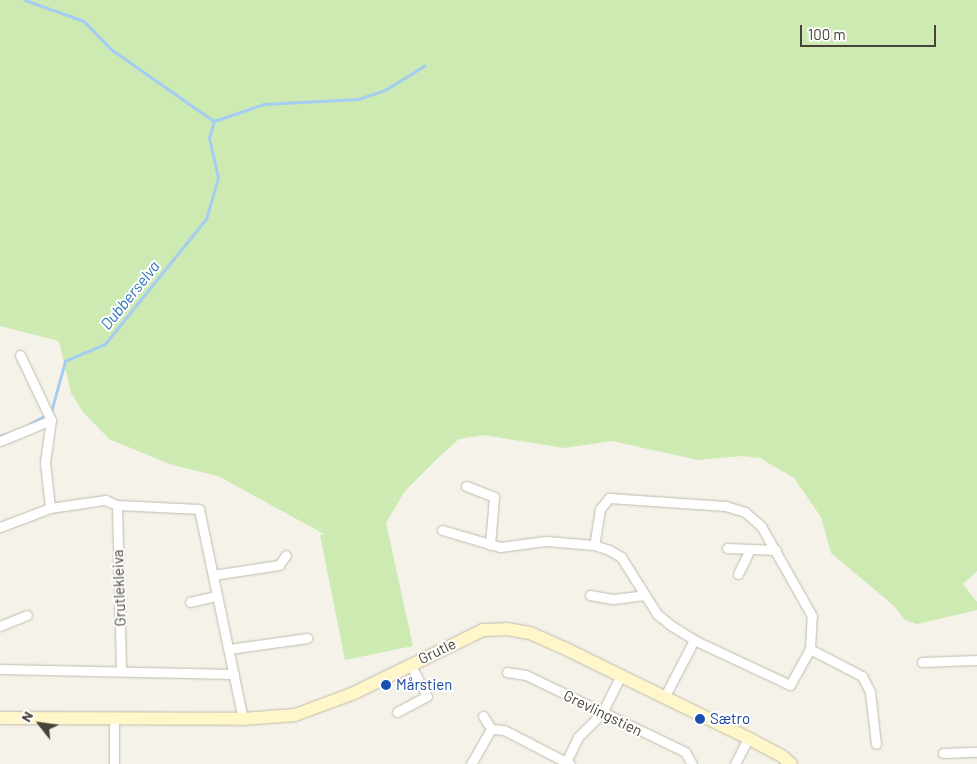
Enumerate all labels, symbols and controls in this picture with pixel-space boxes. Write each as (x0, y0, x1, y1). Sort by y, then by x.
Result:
scale bar (802, 15, 938, 47)
text: 100 m (808, 25, 846, 43)
water label: Dubberselva (96, 257, 164, 333)
street label: Grutlekleiva (109, 549, 129, 627)
street label: Grutle (415, 634, 459, 668)
place label: Mårstien (396, 676, 452, 694)
marker: Mårstien (380, 679, 392, 691)
street label: Grevlingstien (561, 686, 645, 740)
north arrow (15, 699, 65, 749)
text: N (17, 708, 36, 725)
place label: Sætro (710, 710, 750, 728)
marker: Sætro (694, 713, 706, 725)

